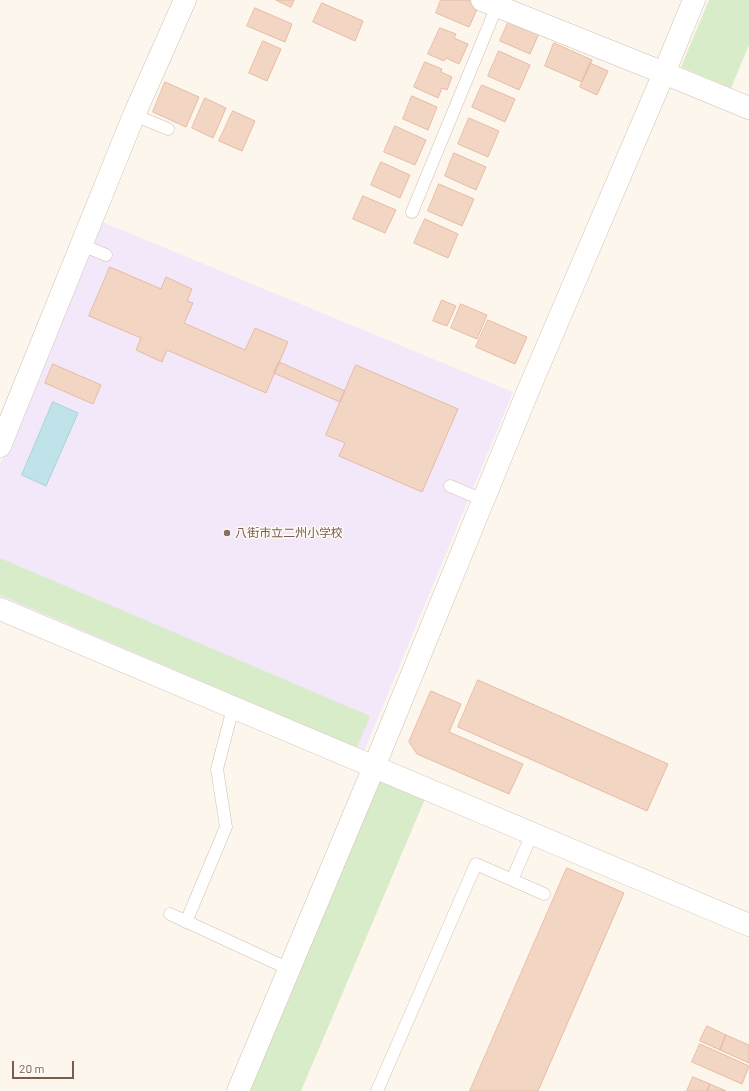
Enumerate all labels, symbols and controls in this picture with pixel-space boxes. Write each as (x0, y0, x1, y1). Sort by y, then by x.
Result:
place label: 八街市立二州小学校 (235, 526, 343, 540)
marker: 八街市立二州小学校 (222, 528, 232, 538)
scale bar (14, 1053, 76, 1079)
text: 20 m (19, 1061, 45, 1075)

